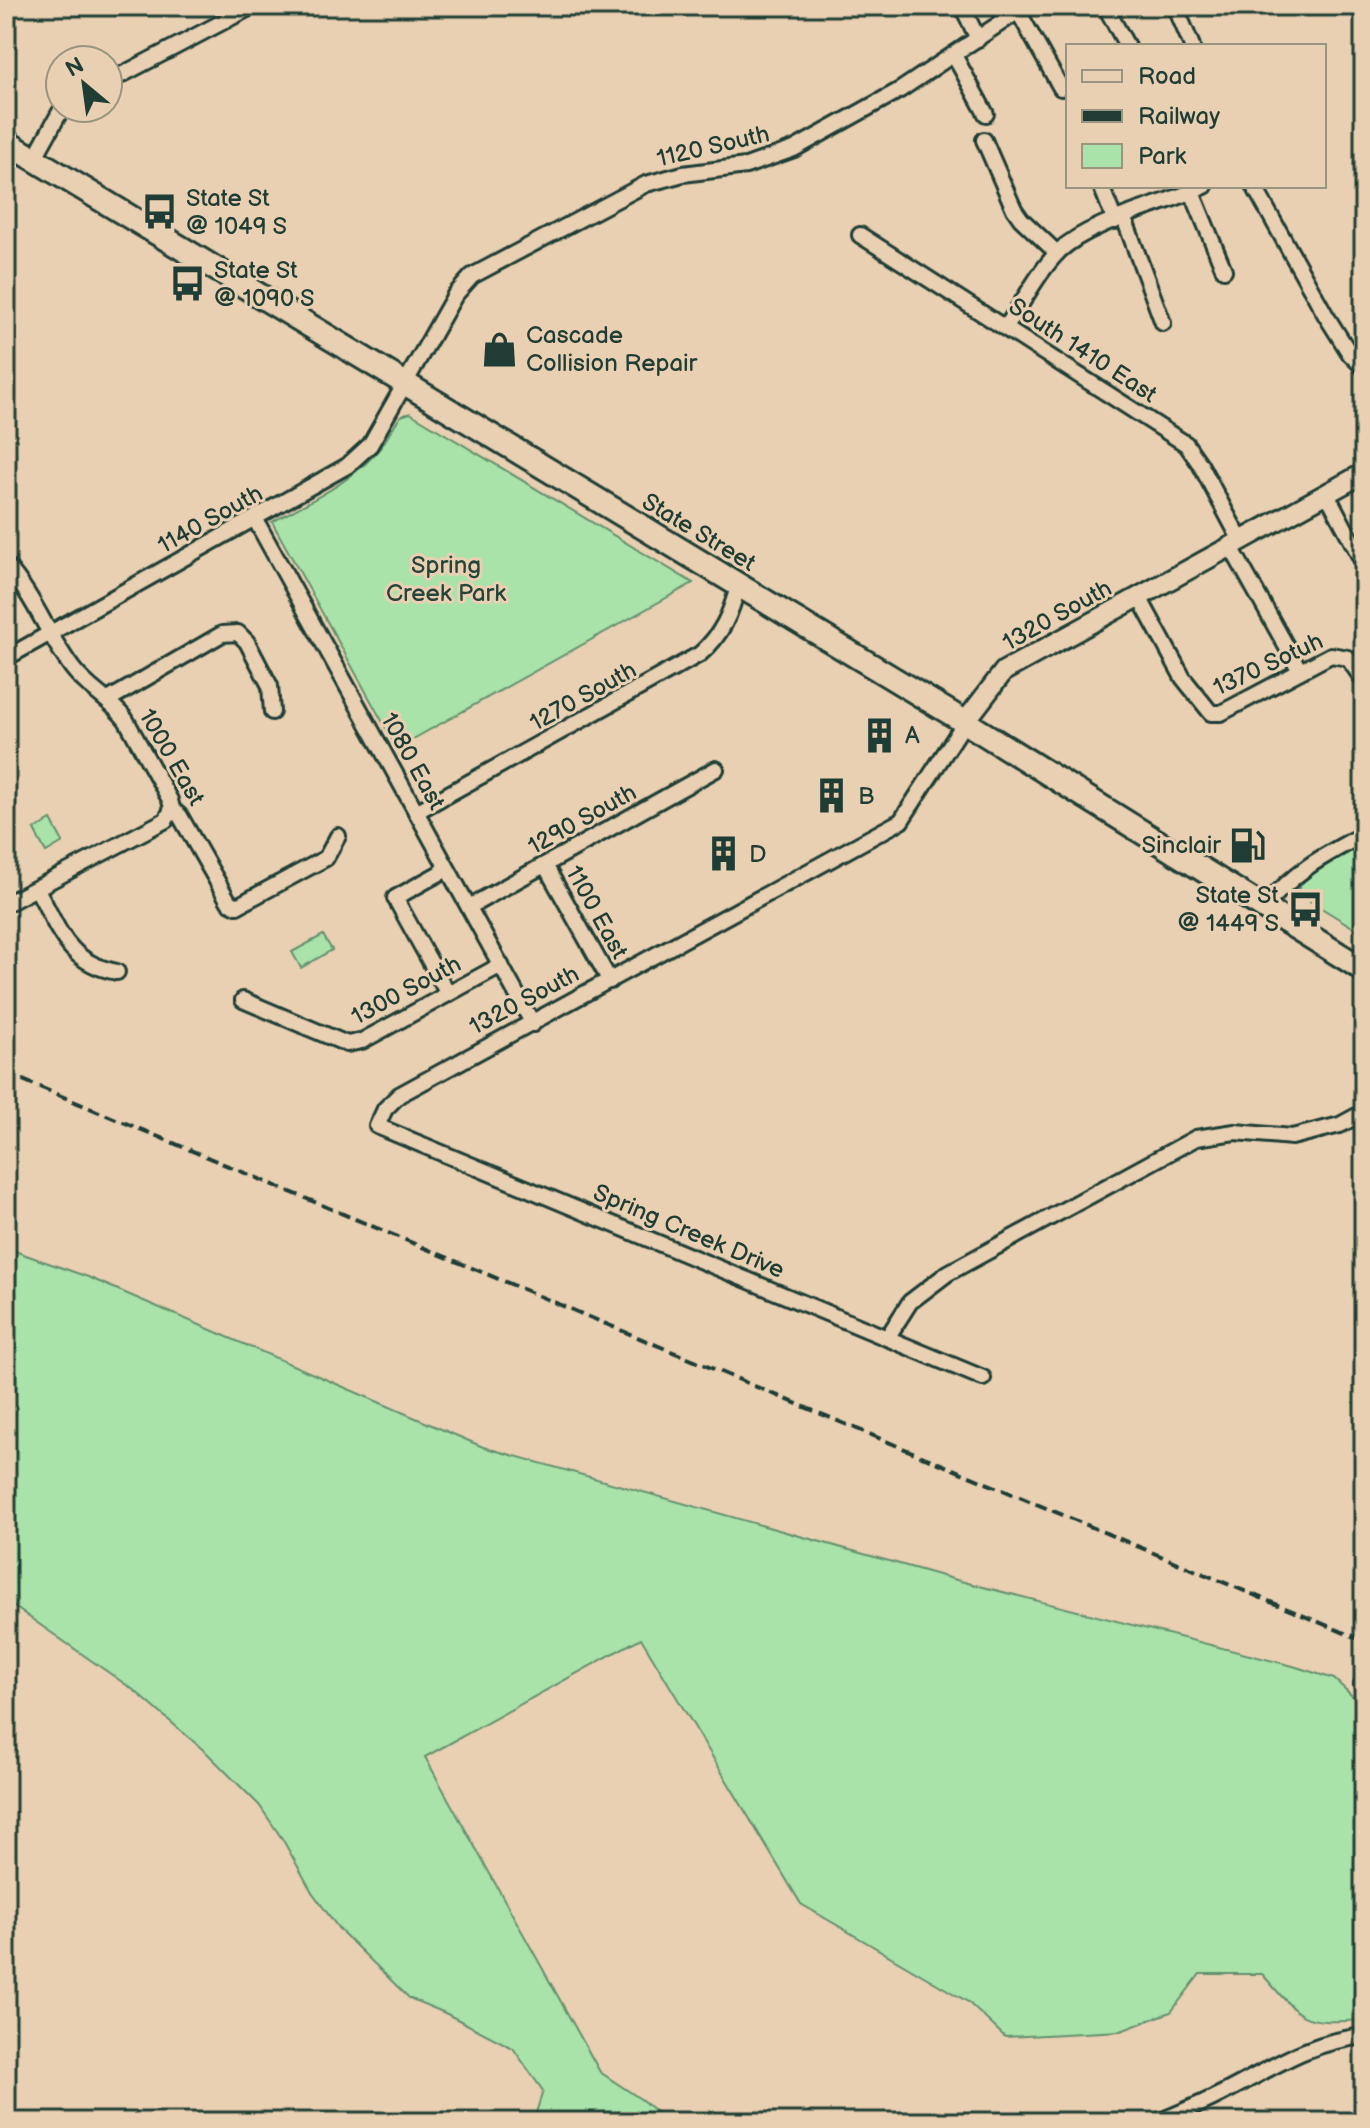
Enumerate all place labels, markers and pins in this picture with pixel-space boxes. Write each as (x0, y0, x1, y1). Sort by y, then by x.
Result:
place label: State St @ 1049 S (186, 184, 287, 241)
bus stop icon: State St @ 1049 S (141, 193, 179, 231)
place label: State St @ 1090 S (214, 256, 315, 313)
bus stop icon: State St @ 1090 S (169, 265, 207, 303)
place label: Cascade Collision Repair (526, 321, 698, 378)
shop icon: Cascade Collision Repair (481, 330, 519, 368)
building icon: A (860, 716, 898, 754)
place label: A (905, 721, 920, 750)
building icon: B (813, 777, 851, 815)
place label: B (858, 782, 874, 811)
fuel station icon: Sinclair (1228, 826, 1266, 864)
place label: Sinclair (1142, 831, 1221, 860)
building icon: D (704, 835, 742, 873)
place label: D (749, 840, 767, 869)
place label: State St @ 1449 S (1177, 881, 1280, 938)
bus stop icon: State St @ 1449 S (1286, 890, 1324, 928)

